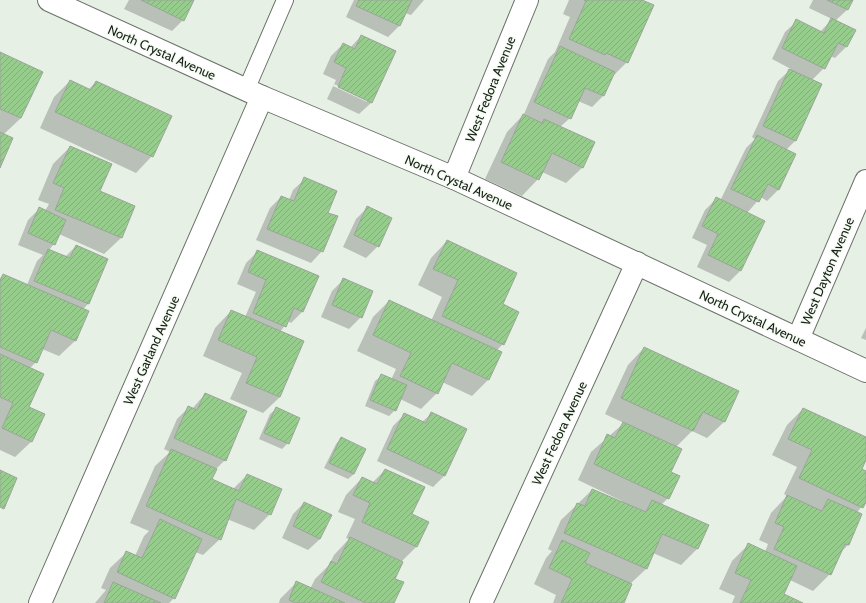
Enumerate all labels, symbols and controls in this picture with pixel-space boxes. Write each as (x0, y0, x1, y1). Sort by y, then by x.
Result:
street label: North Crystal Avenue (106, 21, 219, 83)
street label: West Fedora Avenue (461, 33, 519, 144)
street label: North Crystal Avenue (403, 151, 516, 213)
street label: West Dayton Avenue (797, 214, 857, 327)
street label: North Crystal Avenue (697, 286, 809, 350)
street label: West Garland Avenue (120, 292, 182, 407)
street label: West Fedora Avenue (528, 378, 590, 487)

